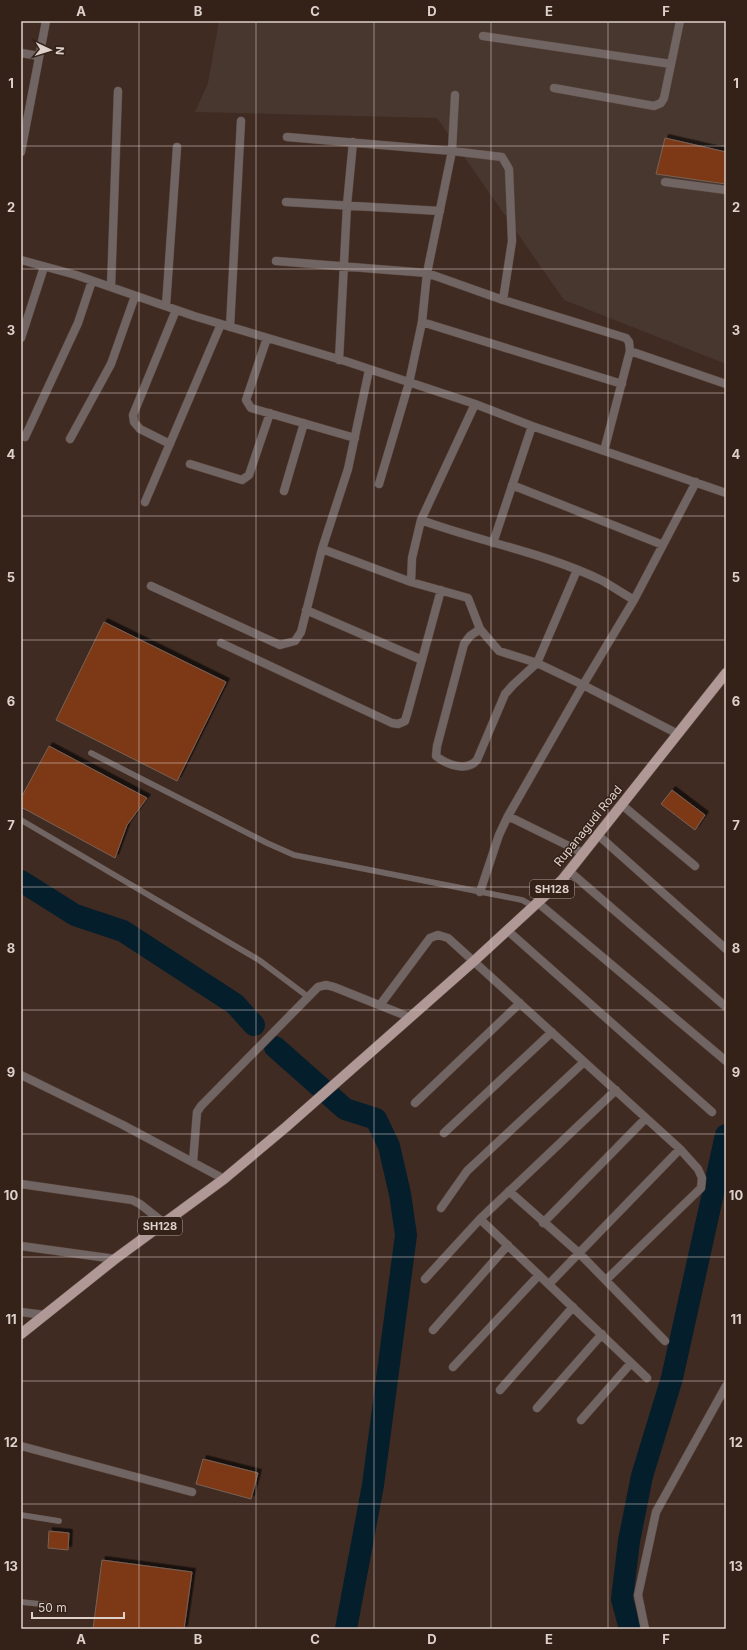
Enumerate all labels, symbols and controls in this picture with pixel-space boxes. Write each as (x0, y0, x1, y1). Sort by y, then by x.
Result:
text: A (76, 3, 86, 19)
text: B (194, 3, 203, 19)
text: C (310, 3, 320, 19)
text: D (427, 3, 437, 19)
text: E (545, 3, 553, 19)
text: F (662, 3, 670, 19)
north arrow (30, 30, 70, 70)
text: N (53, 46, 67, 55)
text: 1 (8, 75, 14, 91)
text: 1 (733, 75, 739, 91)
text: 2 (7, 199, 15, 215)
text: 2 (732, 199, 740, 215)
text: 3 (7, 322, 15, 338)
text: 3 (732, 322, 740, 338)
text: 4 (7, 446, 16, 462)
text: 4 (732, 446, 741, 462)
text: 5 (7, 569, 15, 585)
text: 5 (732, 569, 740, 585)
text: 6 (7, 693, 15, 709)
text: 6 (732, 693, 740, 709)
street label: Rupanagudi Road (550, 782, 625, 869)
text: 7 (7, 817, 15, 833)
text: 7 (732, 817, 740, 833)
road number: SH128 (530, 880, 574, 898)
text: 8 (7, 940, 15, 956)
text: 8 (732, 940, 740, 956)
text: 9 (7, 1064, 15, 1080)
text: 9 (732, 1064, 740, 1080)
text: 10 (4, 1187, 18, 1203)
text: 10 (729, 1187, 743, 1203)
road number: SH128 (138, 1217, 182, 1235)
text: 11 (5, 1311, 17, 1327)
text: 11 (730, 1311, 742, 1327)
text: 12 (4, 1434, 18, 1450)
text: 12 (729, 1434, 743, 1450)
text: 13 (4, 1558, 18, 1574)
text: 13 (729, 1558, 743, 1574)
scale bar (32, 1594, 124, 1620)
text: 50 m (38, 1600, 67, 1615)
text: A (76, 1631, 86, 1647)
text: B (194, 1631, 203, 1647)
text: C (310, 1631, 320, 1647)
text: D (427, 1631, 437, 1647)
text: E (545, 1631, 553, 1647)
text: F (662, 1631, 670, 1647)

